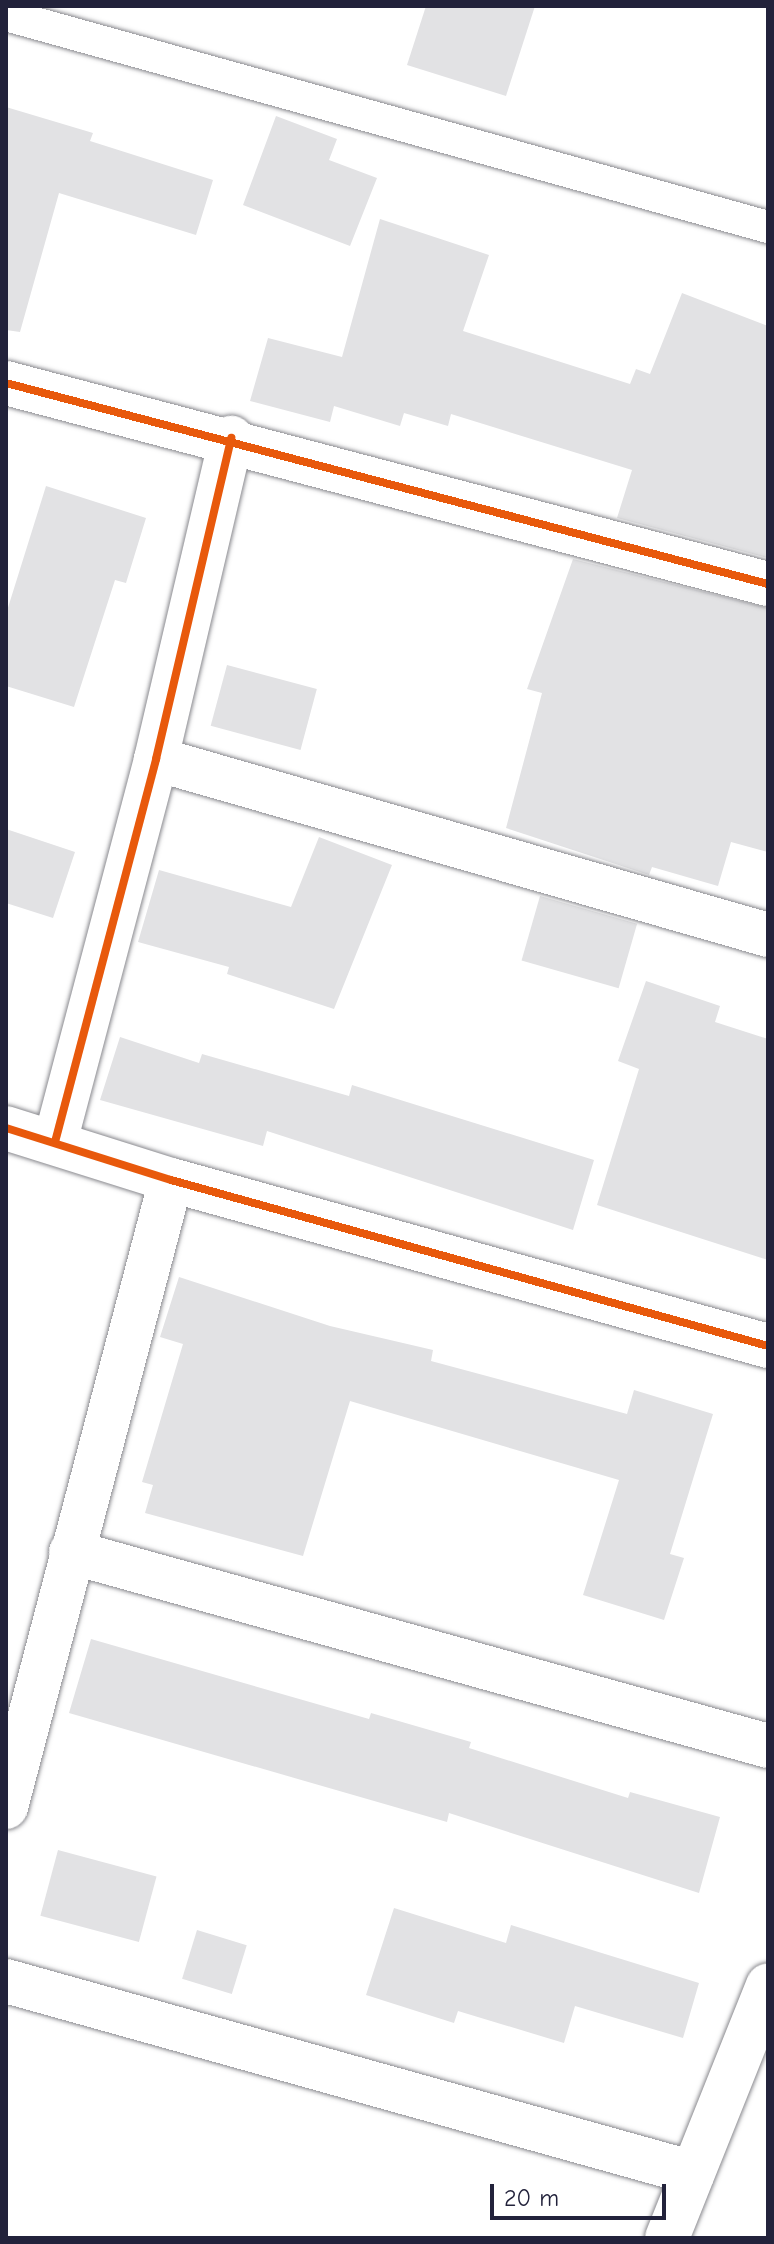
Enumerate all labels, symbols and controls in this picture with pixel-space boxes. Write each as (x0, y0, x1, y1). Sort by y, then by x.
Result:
scale bar (494, 2168, 670, 2218)
text: 20 m (504, 2184, 559, 2212)

